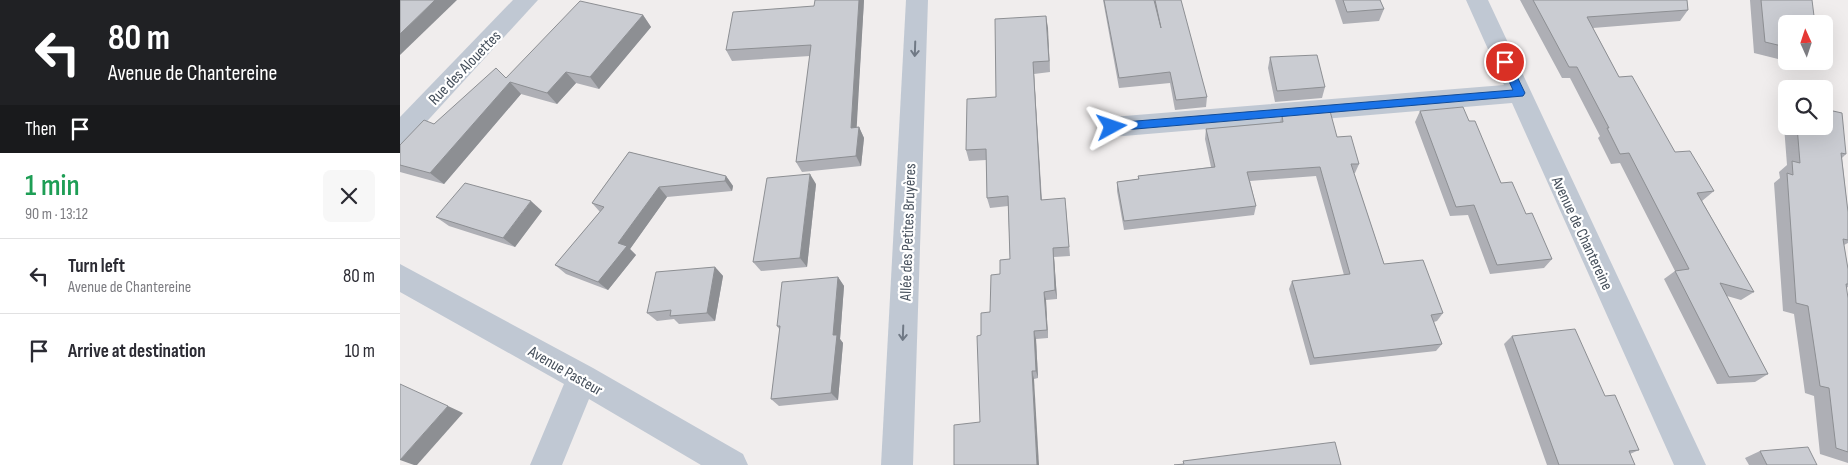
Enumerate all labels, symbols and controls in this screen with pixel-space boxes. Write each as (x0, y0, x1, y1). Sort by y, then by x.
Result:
north arrow (1778, 15, 1832, 70)
map controls (1778, 15, 1833, 135)
text: 80 m (108, 17, 170, 60)
icon: left (25, 20, 90, 85)
street label: Rue des Alouettes (425, 27, 505, 109)
one-way arrow (910, 40, 919, 56)
pin (1484, 41, 1526, 83)
icon: arrive (1491, 48, 1519, 76)
text: Avenue de Chantereine (108, 60, 277, 87)
button: search (1778, 80, 1833, 135)
position arrow (1085, 100, 1137, 152)
icon: arrive (66, 115, 94, 143)
text: Then (25, 118, 56, 141)
street label: Allée des Petites Bruyères (897, 163, 920, 302)
text: 1 min (25, 168, 80, 204)
button: close (323, 170, 375, 222)
street label: Avenue de Chantereine (1547, 173, 1616, 294)
text: 90 m · 13:12 (25, 205, 88, 224)
text: Turn left (68, 255, 125, 278)
icon: left (25, 262, 53, 290)
text: 80 m (343, 265, 375, 288)
text: Avenue de Chantereine (68, 278, 191, 297)
one-way arrow (898, 325, 907, 341)
icon: arrive (25, 337, 53, 365)
text: Arrive at destination (68, 340, 206, 363)
text: 10 m (345, 340, 375, 363)
street label: Avenue Pasteur (524, 342, 606, 400)

